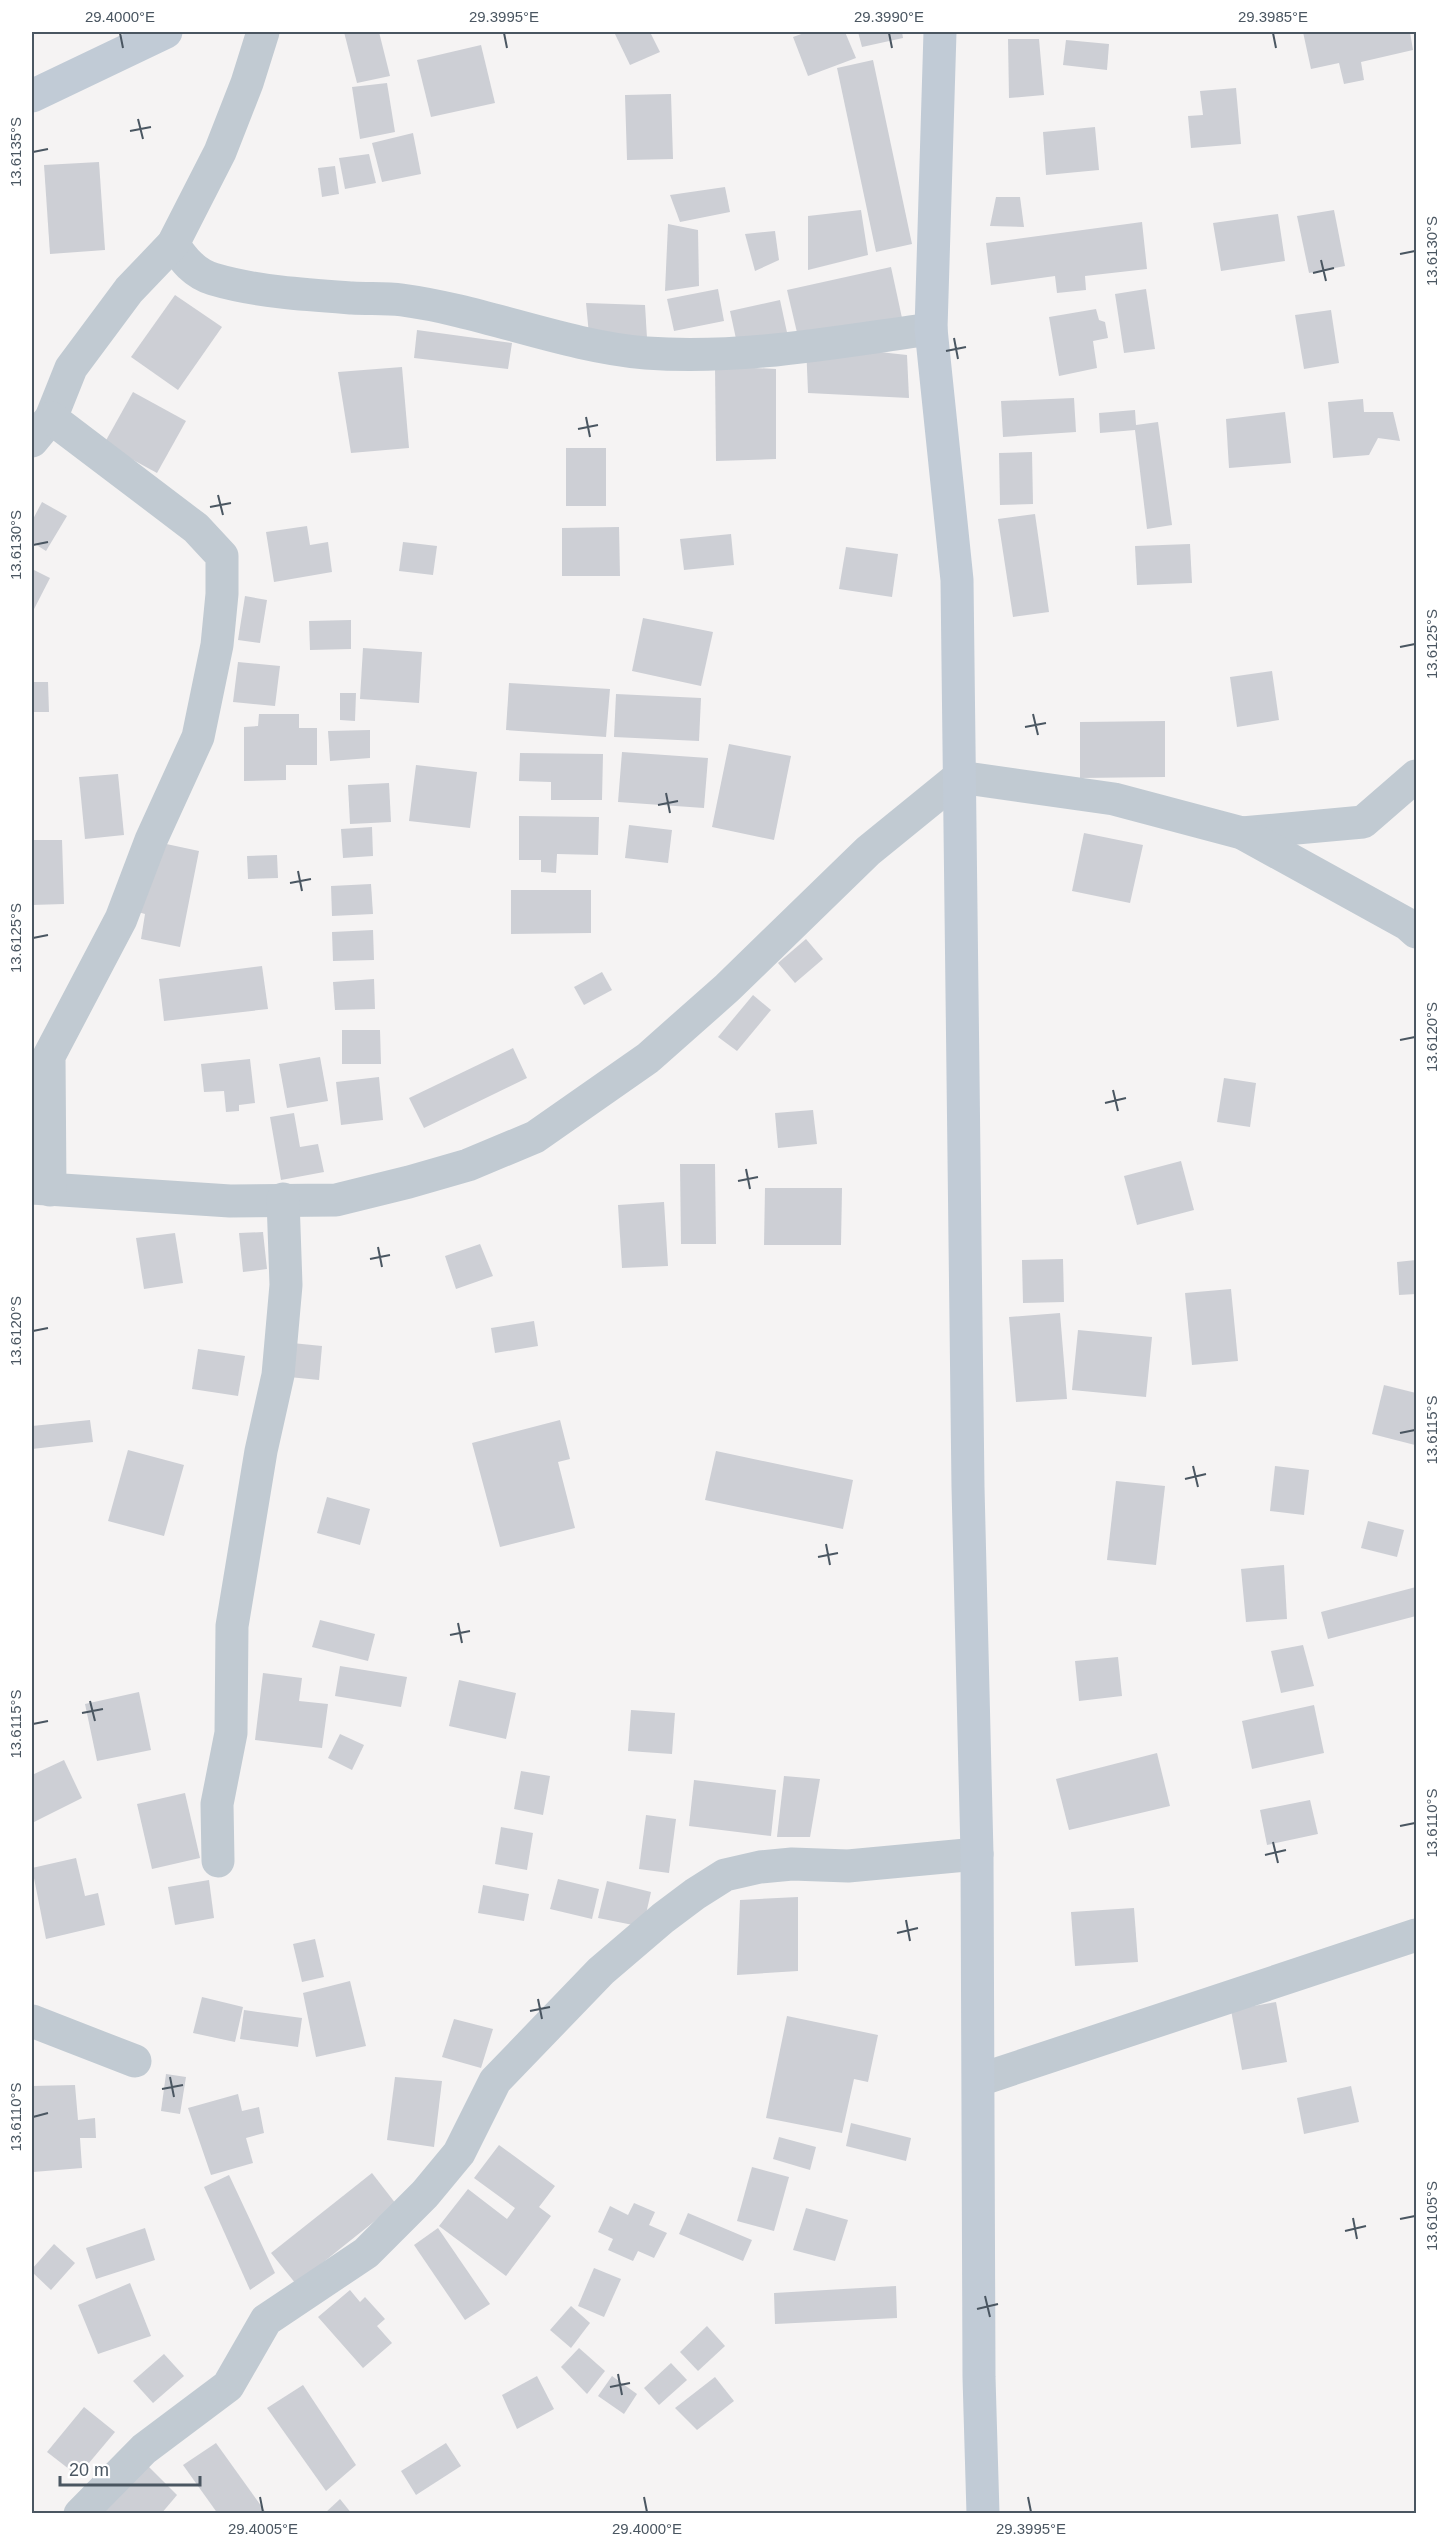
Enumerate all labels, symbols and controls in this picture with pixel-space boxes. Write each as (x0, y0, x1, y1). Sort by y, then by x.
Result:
text: 29.4000°E (85, 8, 155, 25)
text: 29.3995°E (469, 8, 539, 25)
text: 29.3990°E (854, 8, 924, 25)
text: 29.3985°E (1238, 8, 1308, 25)
text: 13.6135°S (7, 117, 24, 187)
text: 13.6130°S (1423, 216, 1440, 286)
text: 13.6130°S (7, 510, 24, 580)
text: 13.6125°S (1423, 609, 1440, 679)
text: 13.6125°S (7, 903, 24, 973)
text: 13.6120°S (1423, 1002, 1440, 1072)
text: 13.6120°S (7, 1296, 24, 1366)
text: 13.6115°S (1423, 1395, 1440, 1465)
text: 13.6115°S (7, 1689, 24, 1759)
text: 13.6110°S (1423, 1788, 1440, 1858)
text: 13.6110°S (7, 2082, 24, 2152)
text: 13.6105°S (1423, 2181, 1440, 2251)
scale bar (60, 2449, 200, 2487)
text: 20 m (69, 2460, 109, 2480)
text: 29.4005°E (228, 2520, 298, 2537)
text: 29.4000°E (612, 2520, 682, 2537)
text: 29.3995°E (996, 2520, 1066, 2537)

